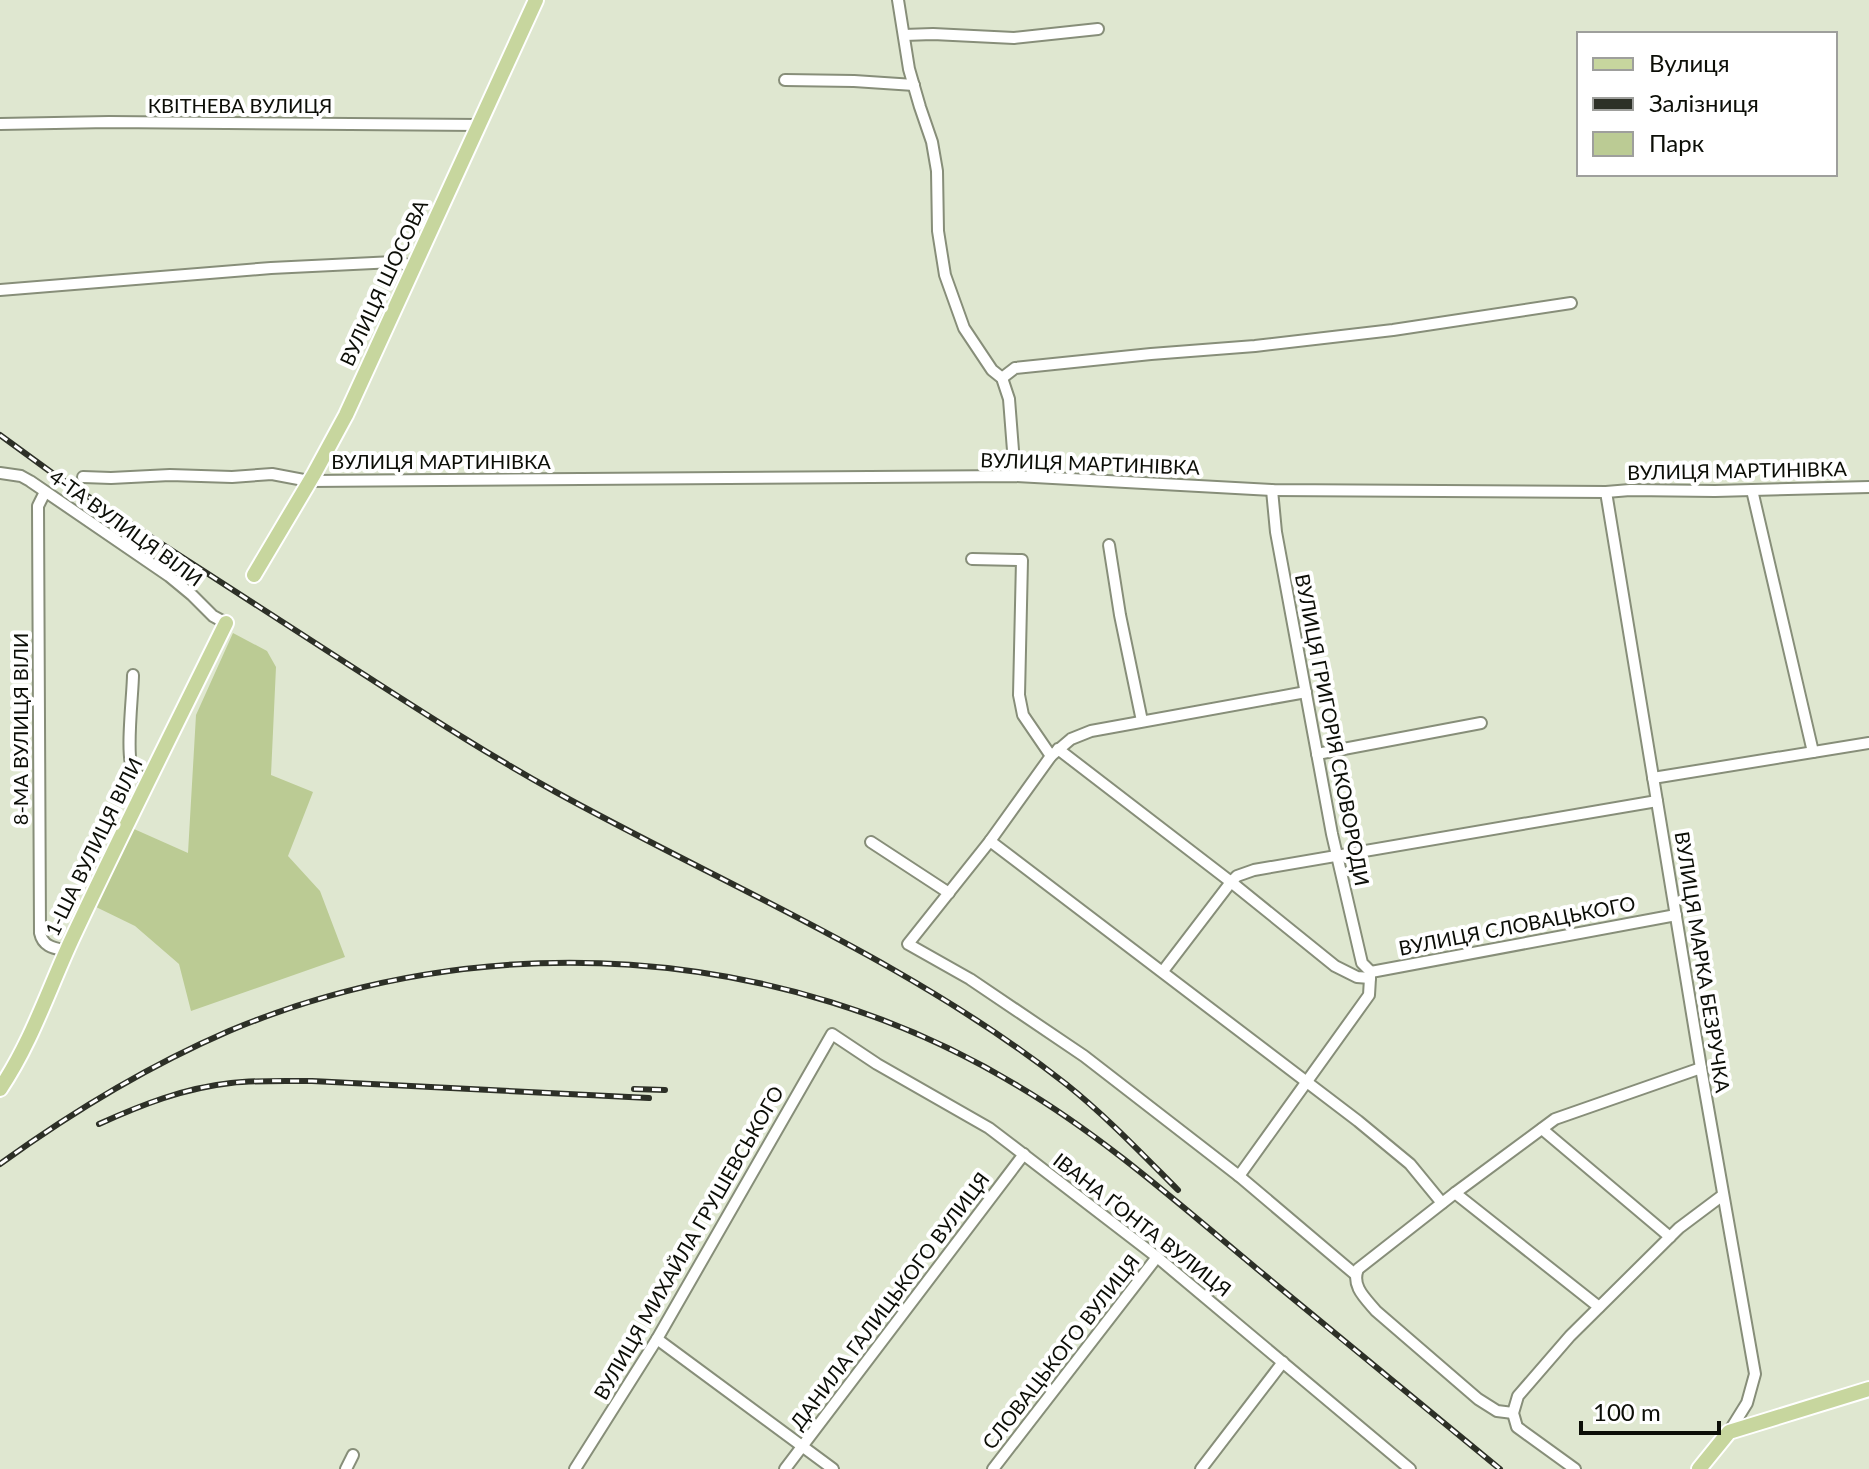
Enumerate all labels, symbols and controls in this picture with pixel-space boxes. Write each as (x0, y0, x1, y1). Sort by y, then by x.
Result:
legend (1577, 32, 1837, 176)
text: Вулиця (1649, 48, 1730, 77)
text: Залізниця (1649, 88, 1759, 117)
street label: КВІТНЕВА ВУЛИЦЯ (148, 93, 332, 117)
text: Парк (1649, 128, 1705, 157)
street label: ВУЛИЦЯ ШОСОВА (334, 195, 432, 370)
street label: ВУЛИЦЯ МАРТИНІВКА (980, 447, 1201, 479)
street label: ВУЛИЦЯ МАРТИНІВКА (331, 449, 551, 473)
street label: ВУЛИЦЯ МАРТИНІВКА (1627, 456, 1847, 484)
street label: 4-ТА ВУЛИЦЯ ВІЛИ (46, 464, 208, 591)
street label: ВУЛИЦЯ ГРИГОРІЯ СКОВОРОДИ (1291, 572, 1375, 888)
street label: 8-МА ВУЛИЦЯ ВІЛИ (8, 633, 32, 825)
street label: 1-ША ВУЛИЦЯ ВІЛИ (40, 754, 147, 940)
street label: ВУЛИЦЯ МАРКА БЕЗРУЧКА (1670, 830, 1736, 1095)
street label: ВУЛИЦЯ СЛОВАЦЬКОГО (1396, 890, 1637, 960)
street label: ВУЛИЦЯ МИХАЙЛА ГРУШЕВСЬКОГО (588, 1081, 788, 1404)
street label: ІВАНА ҐОНТА ВУЛИЦЯ (1049, 1147, 1236, 1301)
street label: ДАНИЛА ГАЛИЦЬКОГО ВУЛИЦЯ (785, 1167, 994, 1434)
street label: СЛОВАЦЬКОГО ВУЛИЦЯ (977, 1249, 1144, 1454)
scale bar (1581, 1385, 1719, 1435)
text: 100 m (1593, 1397, 1661, 1426)

